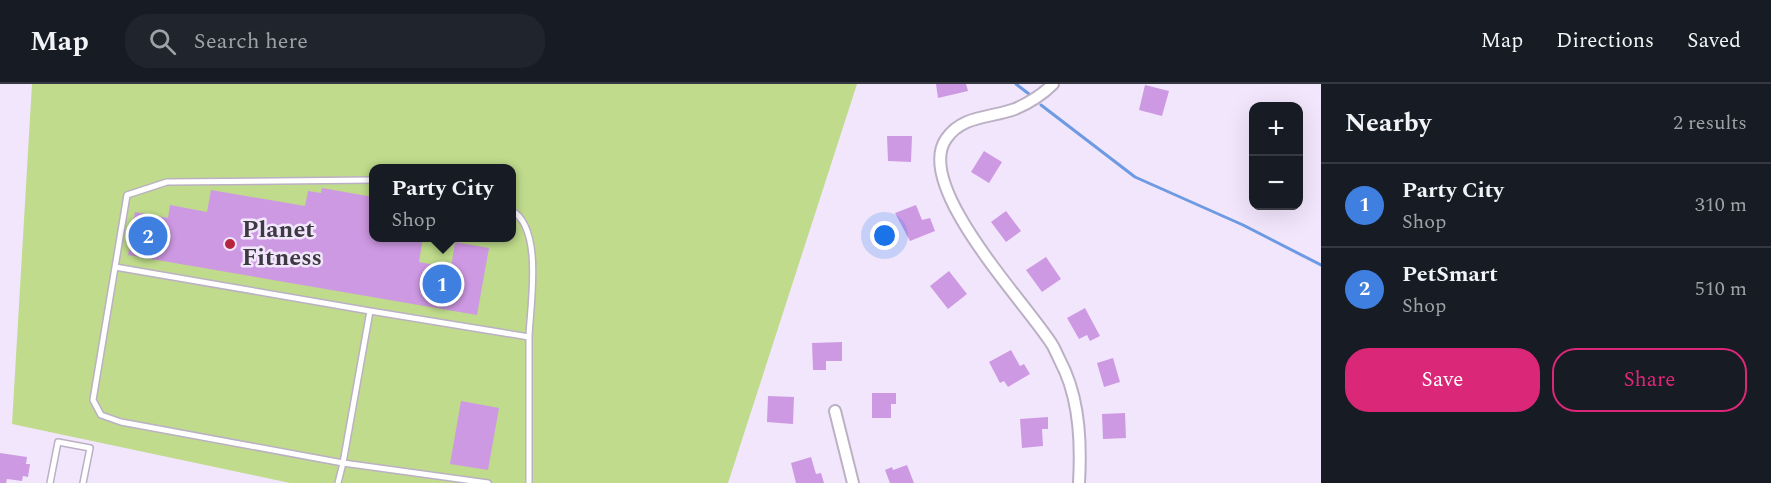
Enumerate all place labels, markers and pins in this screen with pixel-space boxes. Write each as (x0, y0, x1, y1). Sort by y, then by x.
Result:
place label: Planet Fitness (242, 212, 322, 276)
pin: 2 (128, 214, 168, 258)
marker: Planet Fitness (223, 237, 237, 251)
pin: 1 (422, 262, 462, 306)

